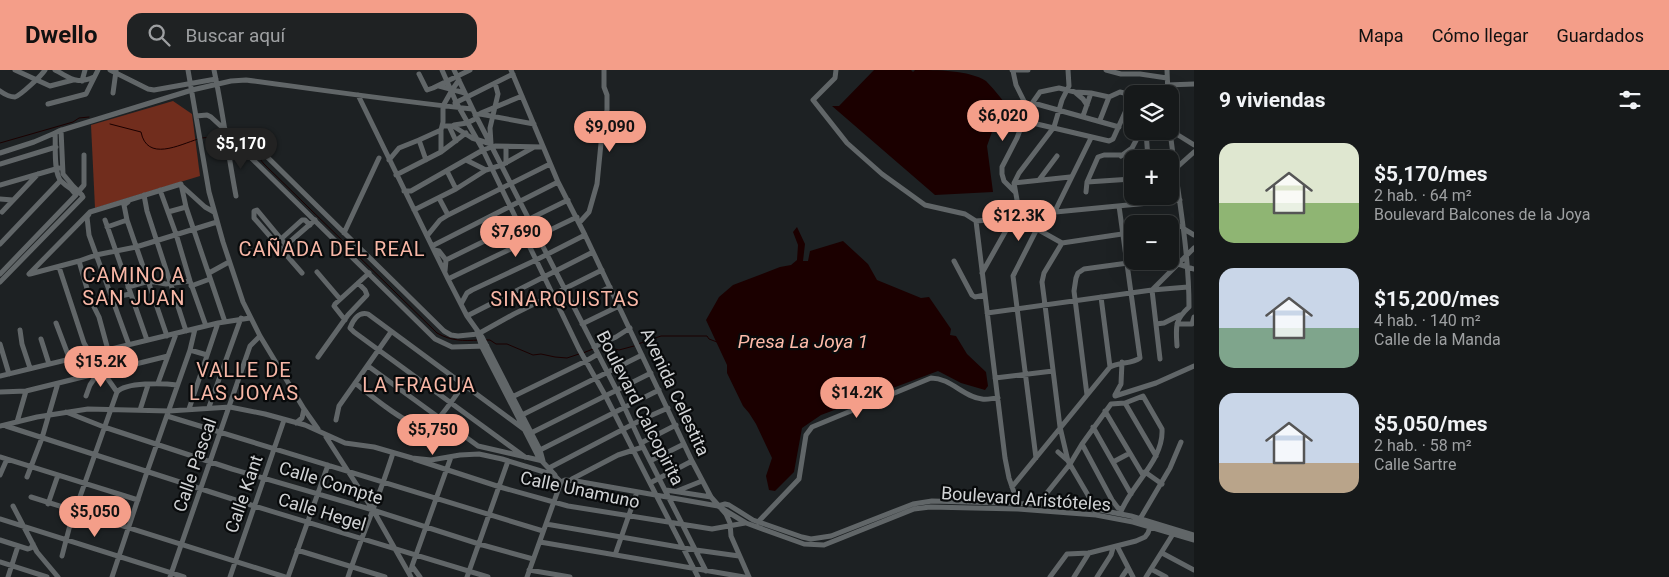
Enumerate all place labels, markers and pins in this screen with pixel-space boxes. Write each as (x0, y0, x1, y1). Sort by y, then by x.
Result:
pin: $6,020 (962, 100, 1044, 142)
pin: $9,090 (569, 111, 651, 153)
pin: $5,170 (200, 128, 282, 170)
pin: $12.3K (978, 200, 1060, 242)
pin: $7,690 (475, 216, 557, 258)
pin: $15.2K (60, 346, 142, 388)
pin: $14.2K (816, 376, 898, 419)
pin: $5,750 (392, 414, 474, 456)
pin: $5,050 (54, 496, 136, 538)

